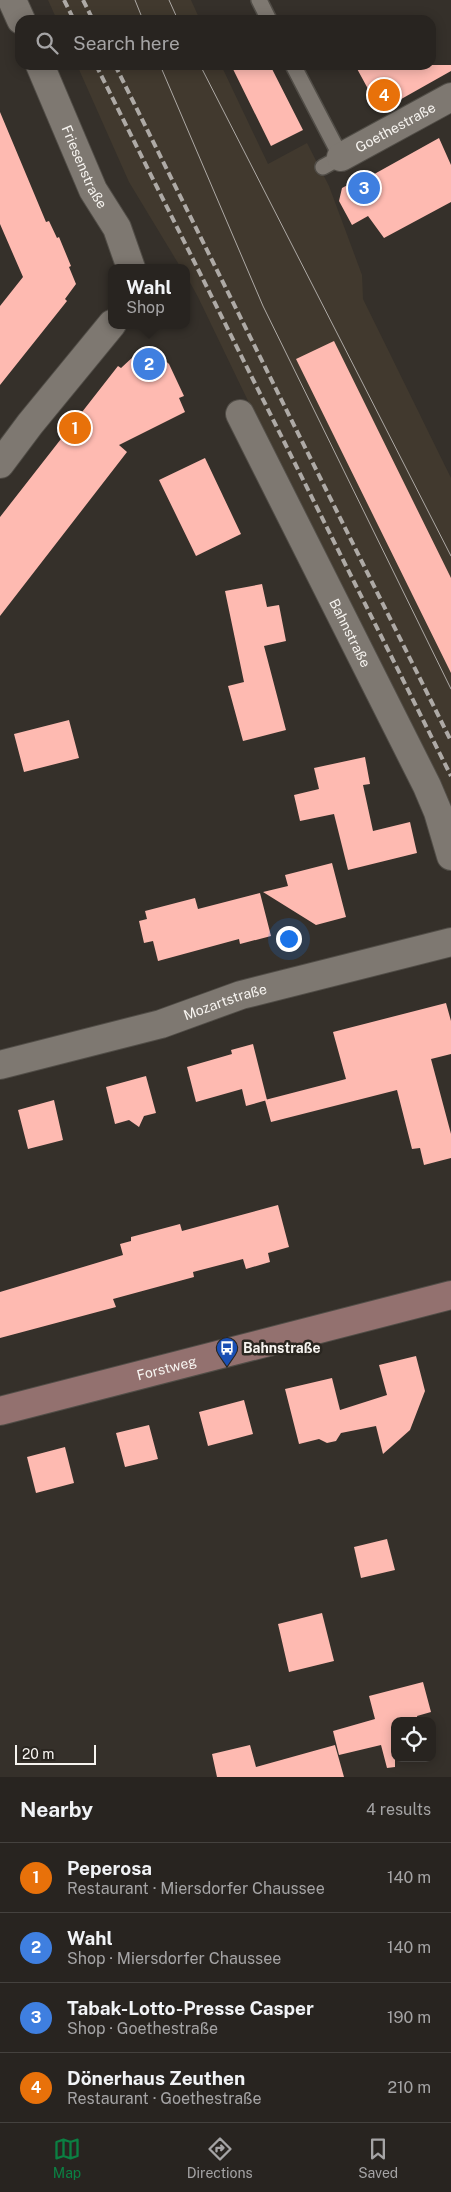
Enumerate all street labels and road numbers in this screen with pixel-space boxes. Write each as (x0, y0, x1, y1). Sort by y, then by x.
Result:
street label: Goethestraße (353, 99, 438, 156)
street label: Friesenstraße (58, 123, 111, 211)
street label: Bahnstraße (326, 596, 374, 670)
street label: Mozartstraße (181, 981, 268, 1023)
street label: Forstweg (135, 1353, 199, 1384)

